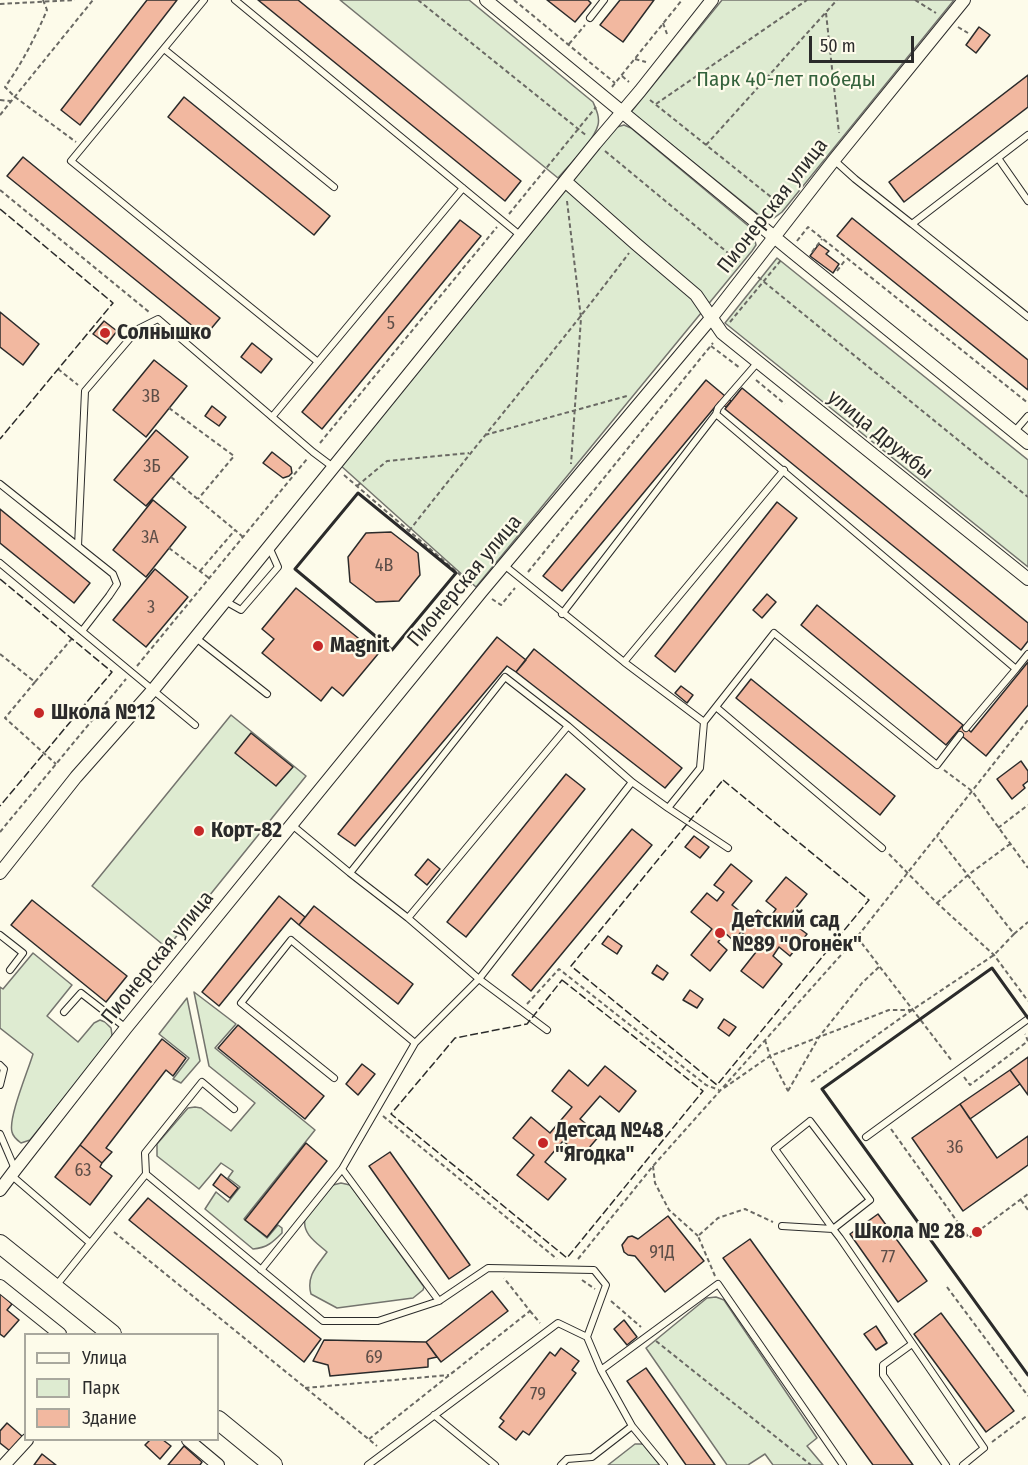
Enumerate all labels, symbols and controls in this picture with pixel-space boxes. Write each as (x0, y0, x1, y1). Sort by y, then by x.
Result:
scale bar (812, 24, 917, 62)
text: 50 m (820, 35, 856, 57)
park label: Парк 40-лет победы (696, 67, 876, 93)
street label: Пионерская улица (712, 133, 834, 279)
house number: 5 (387, 313, 395, 335)
place label: Солнышко (117, 320, 211, 346)
marker: Солнышко (98, 326, 112, 340)
street label: улица Дружбы (822, 385, 938, 485)
house number: 3В (142, 386, 160, 408)
house number: 3Б (143, 456, 161, 478)
street label: Пионерская улица (402, 510, 528, 652)
house number: 3А (141, 527, 159, 549)
house number: 4В (375, 555, 393, 577)
house number: 3 (147, 597, 155, 619)
place label: Magnit (330, 633, 390, 659)
marker: Magnit (311, 639, 325, 653)
place label: Школа №12 (51, 700, 155, 726)
marker: Школа №12 (32, 706, 46, 720)
place label: Корт-82 (211, 818, 282, 844)
marker: Корт-82 (192, 824, 206, 838)
street label: Пионерская улица (96, 886, 220, 1030)
place label: Детский сад №89 "Огонёк" (732, 908, 862, 958)
marker: Детский сад №89 "Огонёк" (713, 926, 727, 940)
place label: Детсад №48 "Ягодка" (555, 1118, 664, 1168)
marker: Детсад №48 "Ягодка" (536, 1136, 550, 1150)
house number: 36 (946, 1137, 964, 1159)
house number: 63 (75, 1160, 91, 1182)
place label: Школа № 28 (854, 1219, 965, 1245)
marker: Школа № 28 (970, 1225, 984, 1239)
house number: 91Д (649, 1242, 675, 1264)
house number: 77 (881, 1247, 895, 1269)
legend (24, 1333, 219, 1441)
text: Улица (82, 1347, 127, 1369)
house number: 69 (365, 1347, 383, 1369)
text: Парк (82, 1377, 120, 1399)
house number: 79 (530, 1384, 546, 1406)
text: Здание (82, 1407, 137, 1429)

